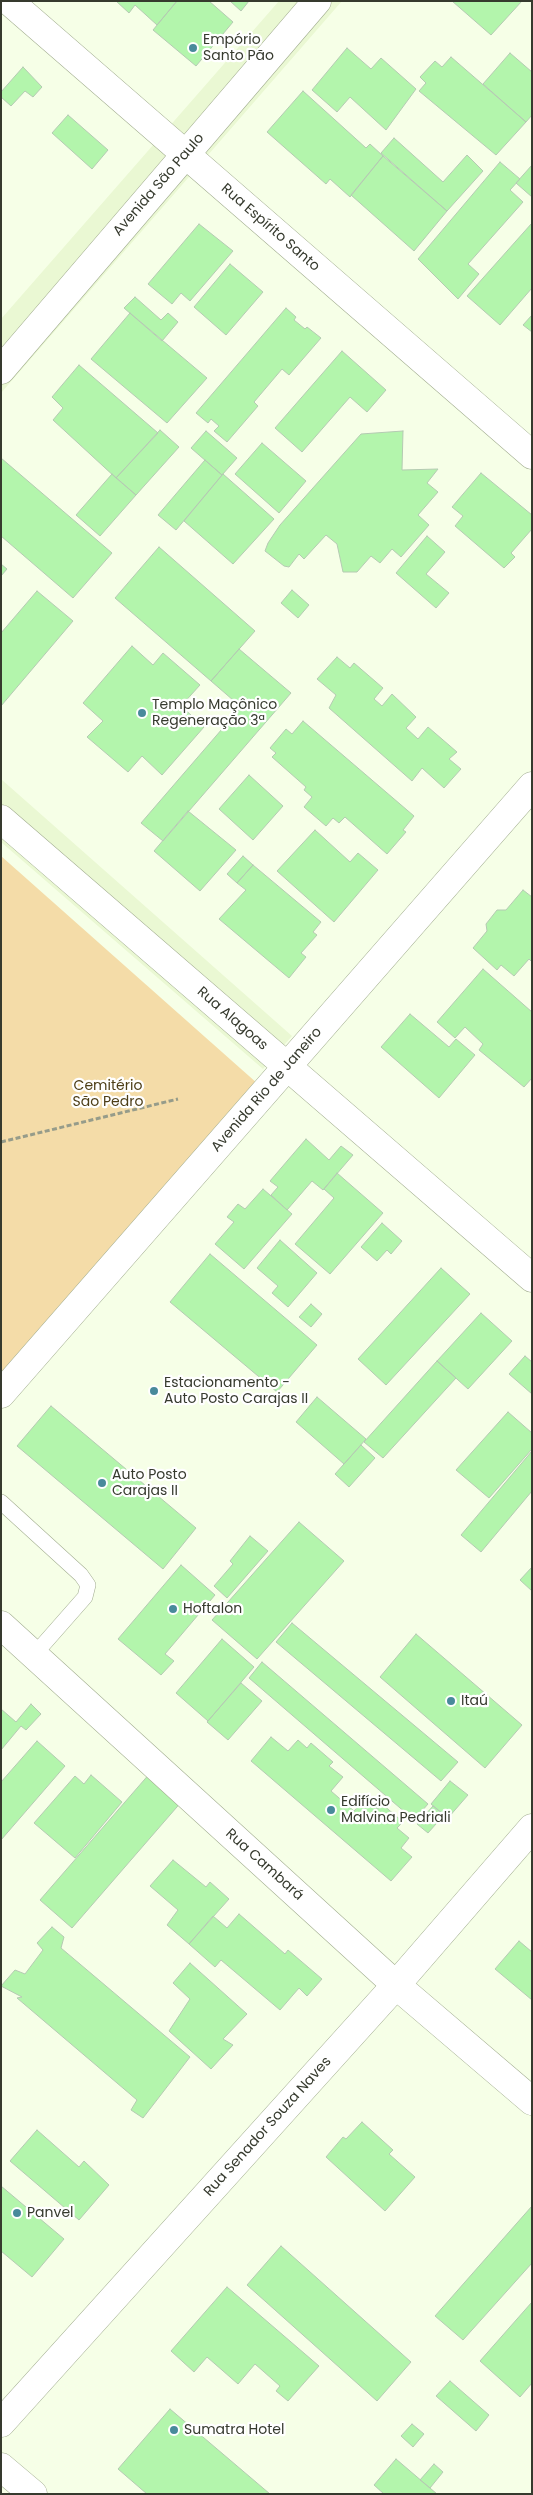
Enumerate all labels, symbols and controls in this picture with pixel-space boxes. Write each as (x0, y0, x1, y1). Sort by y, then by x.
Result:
place label: Empório Santo Pão (203, 32, 274, 64)
marker: Empório Santo Pão (187, 42, 199, 54)
street label: Avenida São Paulo (110, 130, 208, 240)
street label: Rua Espírito Santo (217, 181, 323, 275)
place label: Templo Maçônico Regeneração 3ª (152, 697, 277, 730)
marker: Templo Maçônico Regeneração 3ª (136, 707, 148, 719)
street label: Rua Alagoas (193, 984, 271, 1054)
street label: Avenida Rio de Janeiro (208, 1024, 326, 1156)
park label: Cemitério São Pedro (73, 1078, 143, 1110)
place label: Estacionamento - Auto Posto Carajas II (164, 1375, 308, 1408)
marker: Estacionamento - Auto Posto Carajas II (148, 1385, 160, 1397)
place label: Auto Posto Carajas II (112, 1467, 187, 1500)
marker: Auto Posto Carajas II (96, 1477, 108, 1489)
place label: Hoftalon (183, 1601, 242, 1617)
marker: Hoftalon (167, 1603, 179, 1615)
place label: Itaú (461, 1693, 488, 1709)
marker: Itaú (445, 1695, 457, 1707)
place label: Edifício Malvina Pedriali (341, 1794, 451, 1826)
marker: Edifício Malvina Pedriali (325, 1804, 337, 1816)
street label: Rua Cambará (222, 1826, 306, 1904)
street label: Rua Senador Souza Naves (201, 2054, 335, 2200)
place label: Panvel (27, 2205, 74, 2221)
marker: Panvel (11, 2207, 23, 2219)
place label: Sumatra Hotel (184, 2422, 284, 2438)
marker: Sumatra Hotel (168, 2424, 180, 2436)

